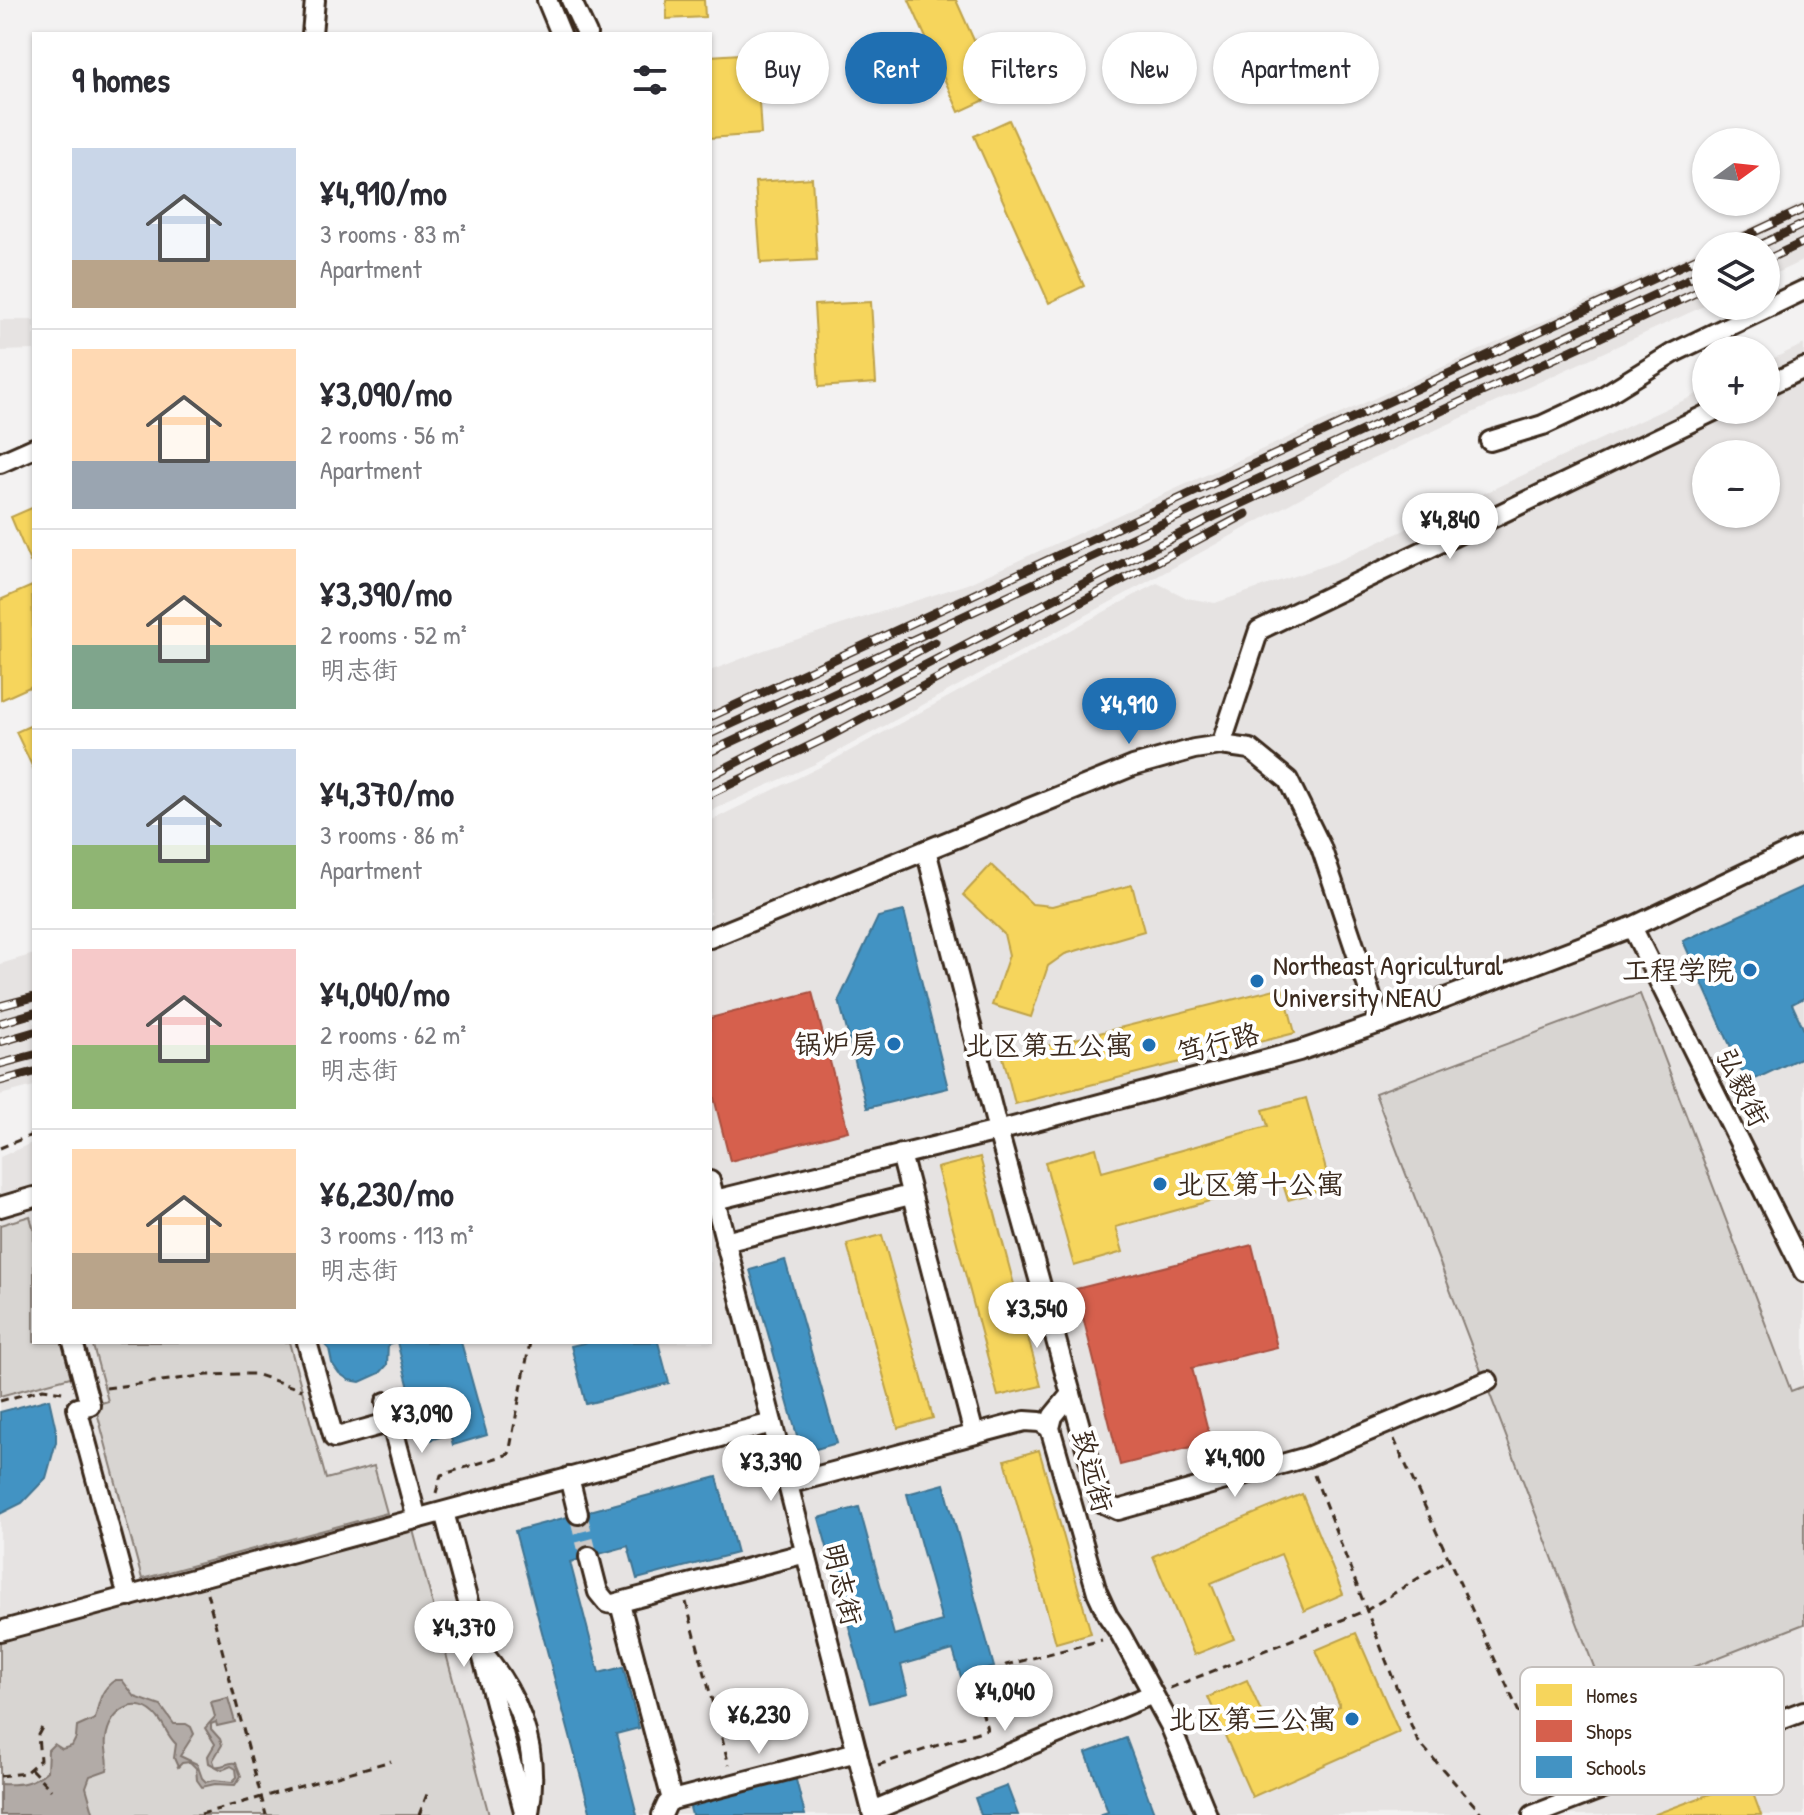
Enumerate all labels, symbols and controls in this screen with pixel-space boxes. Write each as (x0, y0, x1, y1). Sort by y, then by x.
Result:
chip: Buy (736, 32, 829, 104)
chip: Rent (845, 32, 947, 104)
chip: Filters (963, 32, 1086, 104)
chip: New (1102, 32, 1197, 104)
chip: Apartment (1213, 32, 1379, 104)
text: 9 homes (72, 57, 170, 103)
icon: filters (628, 58, 672, 102)
north arrow (1692, 128, 1780, 216)
map controls (1692, 128, 1780, 528)
text: ¥4,910/mo (320, 170, 447, 216)
icon: home (136, 180, 232, 276)
text: 3 rooms · 83 m² (320, 216, 466, 251)
button: layers (1692, 232, 1780, 320)
text: Apartment (320, 251, 422, 286)
button: + (1692, 336, 1780, 424)
text: ¥3,090/mo (320, 371, 452, 417)
icon: home (136, 381, 232, 477)
text: 2 rooms · 56 m² (320, 417, 465, 452)
button: − (1692, 440, 1780, 528)
text: Apartment (320, 452, 422, 487)
pin: ¥4,840 (1385, 493, 1515, 561)
text: ¥4,840 (1420, 501, 1480, 536)
text: ¥3,390/mo (320, 571, 452, 617)
icon: home (136, 581, 232, 677)
text: 2 rooms · 52 m² (320, 617, 467, 652)
text: 明志街 (320, 652, 398, 687)
pin: ¥4,910 (1064, 678, 1194, 746)
text: ¥4,910 (1100, 686, 1158, 721)
text: ¥4,370/mo (320, 771, 454, 817)
icon: home (136, 781, 232, 877)
text: 3 rooms · 86 m² (320, 817, 465, 852)
text: Apartment (320, 852, 422, 887)
place label: Northeast Agricultural University NEAU (1273, 946, 1504, 1016)
place label: 工程学院 (1622, 951, 1734, 989)
marker: 工程学院 (1741, 961, 1759, 979)
text: ¥4,040/mo (320, 971, 450, 1017)
marker: Northeast Agricultural University NEAU (1248, 972, 1266, 990)
icon: home (136, 981, 232, 1077)
street label: 笃行路 (1173, 1014, 1263, 1072)
text: 2 rooms · 62 m² (320, 1017, 466, 1052)
place label: 锅炉房 (794, 1025, 878, 1063)
place label: 北区第五公寓 (965, 1026, 1133, 1064)
marker: 锅炉房 (885, 1035, 903, 1053)
marker: 北区第五公寓 (1140, 1036, 1158, 1054)
street label: 弘毅街 (1708, 1041, 1778, 1133)
text: 明志街 (320, 1052, 398, 1087)
place label: 北区第十公寓 (1176, 1165, 1344, 1203)
text: ¥6,230/mo (320, 1171, 454, 1217)
marker: 北区第十公寓 (1151, 1175, 1169, 1193)
icon: home (136, 1181, 232, 1277)
text: 3 rooms · 113 m² (320, 1217, 474, 1252)
text: 明志街 (320, 1252, 398, 1287)
pin: ¥3,540 (972, 1282, 1102, 1350)
text: ¥3,540 (1006, 1290, 1068, 1325)
pin: ¥3,090 (357, 1387, 487, 1455)
text: ¥3,090 (391, 1395, 453, 1430)
street label: 致远街 (1064, 1426, 1122, 1516)
pin: ¥4,900 (1170, 1431, 1300, 1499)
pin: ¥3,390 (706, 1435, 836, 1503)
text: ¥4,900 (1205, 1439, 1265, 1474)
text: ¥3,390 (740, 1443, 802, 1478)
street label: 明志街 (814, 1539, 872, 1629)
pin: ¥4,370 (399, 1601, 529, 1669)
text: ¥4,370 (432, 1609, 496, 1644)
pin: ¥4,040 (940, 1665, 1070, 1733)
legend (1520, 1667, 1784, 1795)
text: ¥4,040 (975, 1673, 1035, 1708)
text: Homes (1586, 1680, 1637, 1710)
pin: ¥6,230 (694, 1688, 824, 1756)
text: ¥6,230 (727, 1696, 791, 1731)
place label: 北区第三公寓 (1168, 1700, 1336, 1738)
marker: 北区第三公寓 (1343, 1710, 1361, 1728)
text: Shops (1586, 1716, 1632, 1746)
text: Schools (1586, 1752, 1646, 1782)

